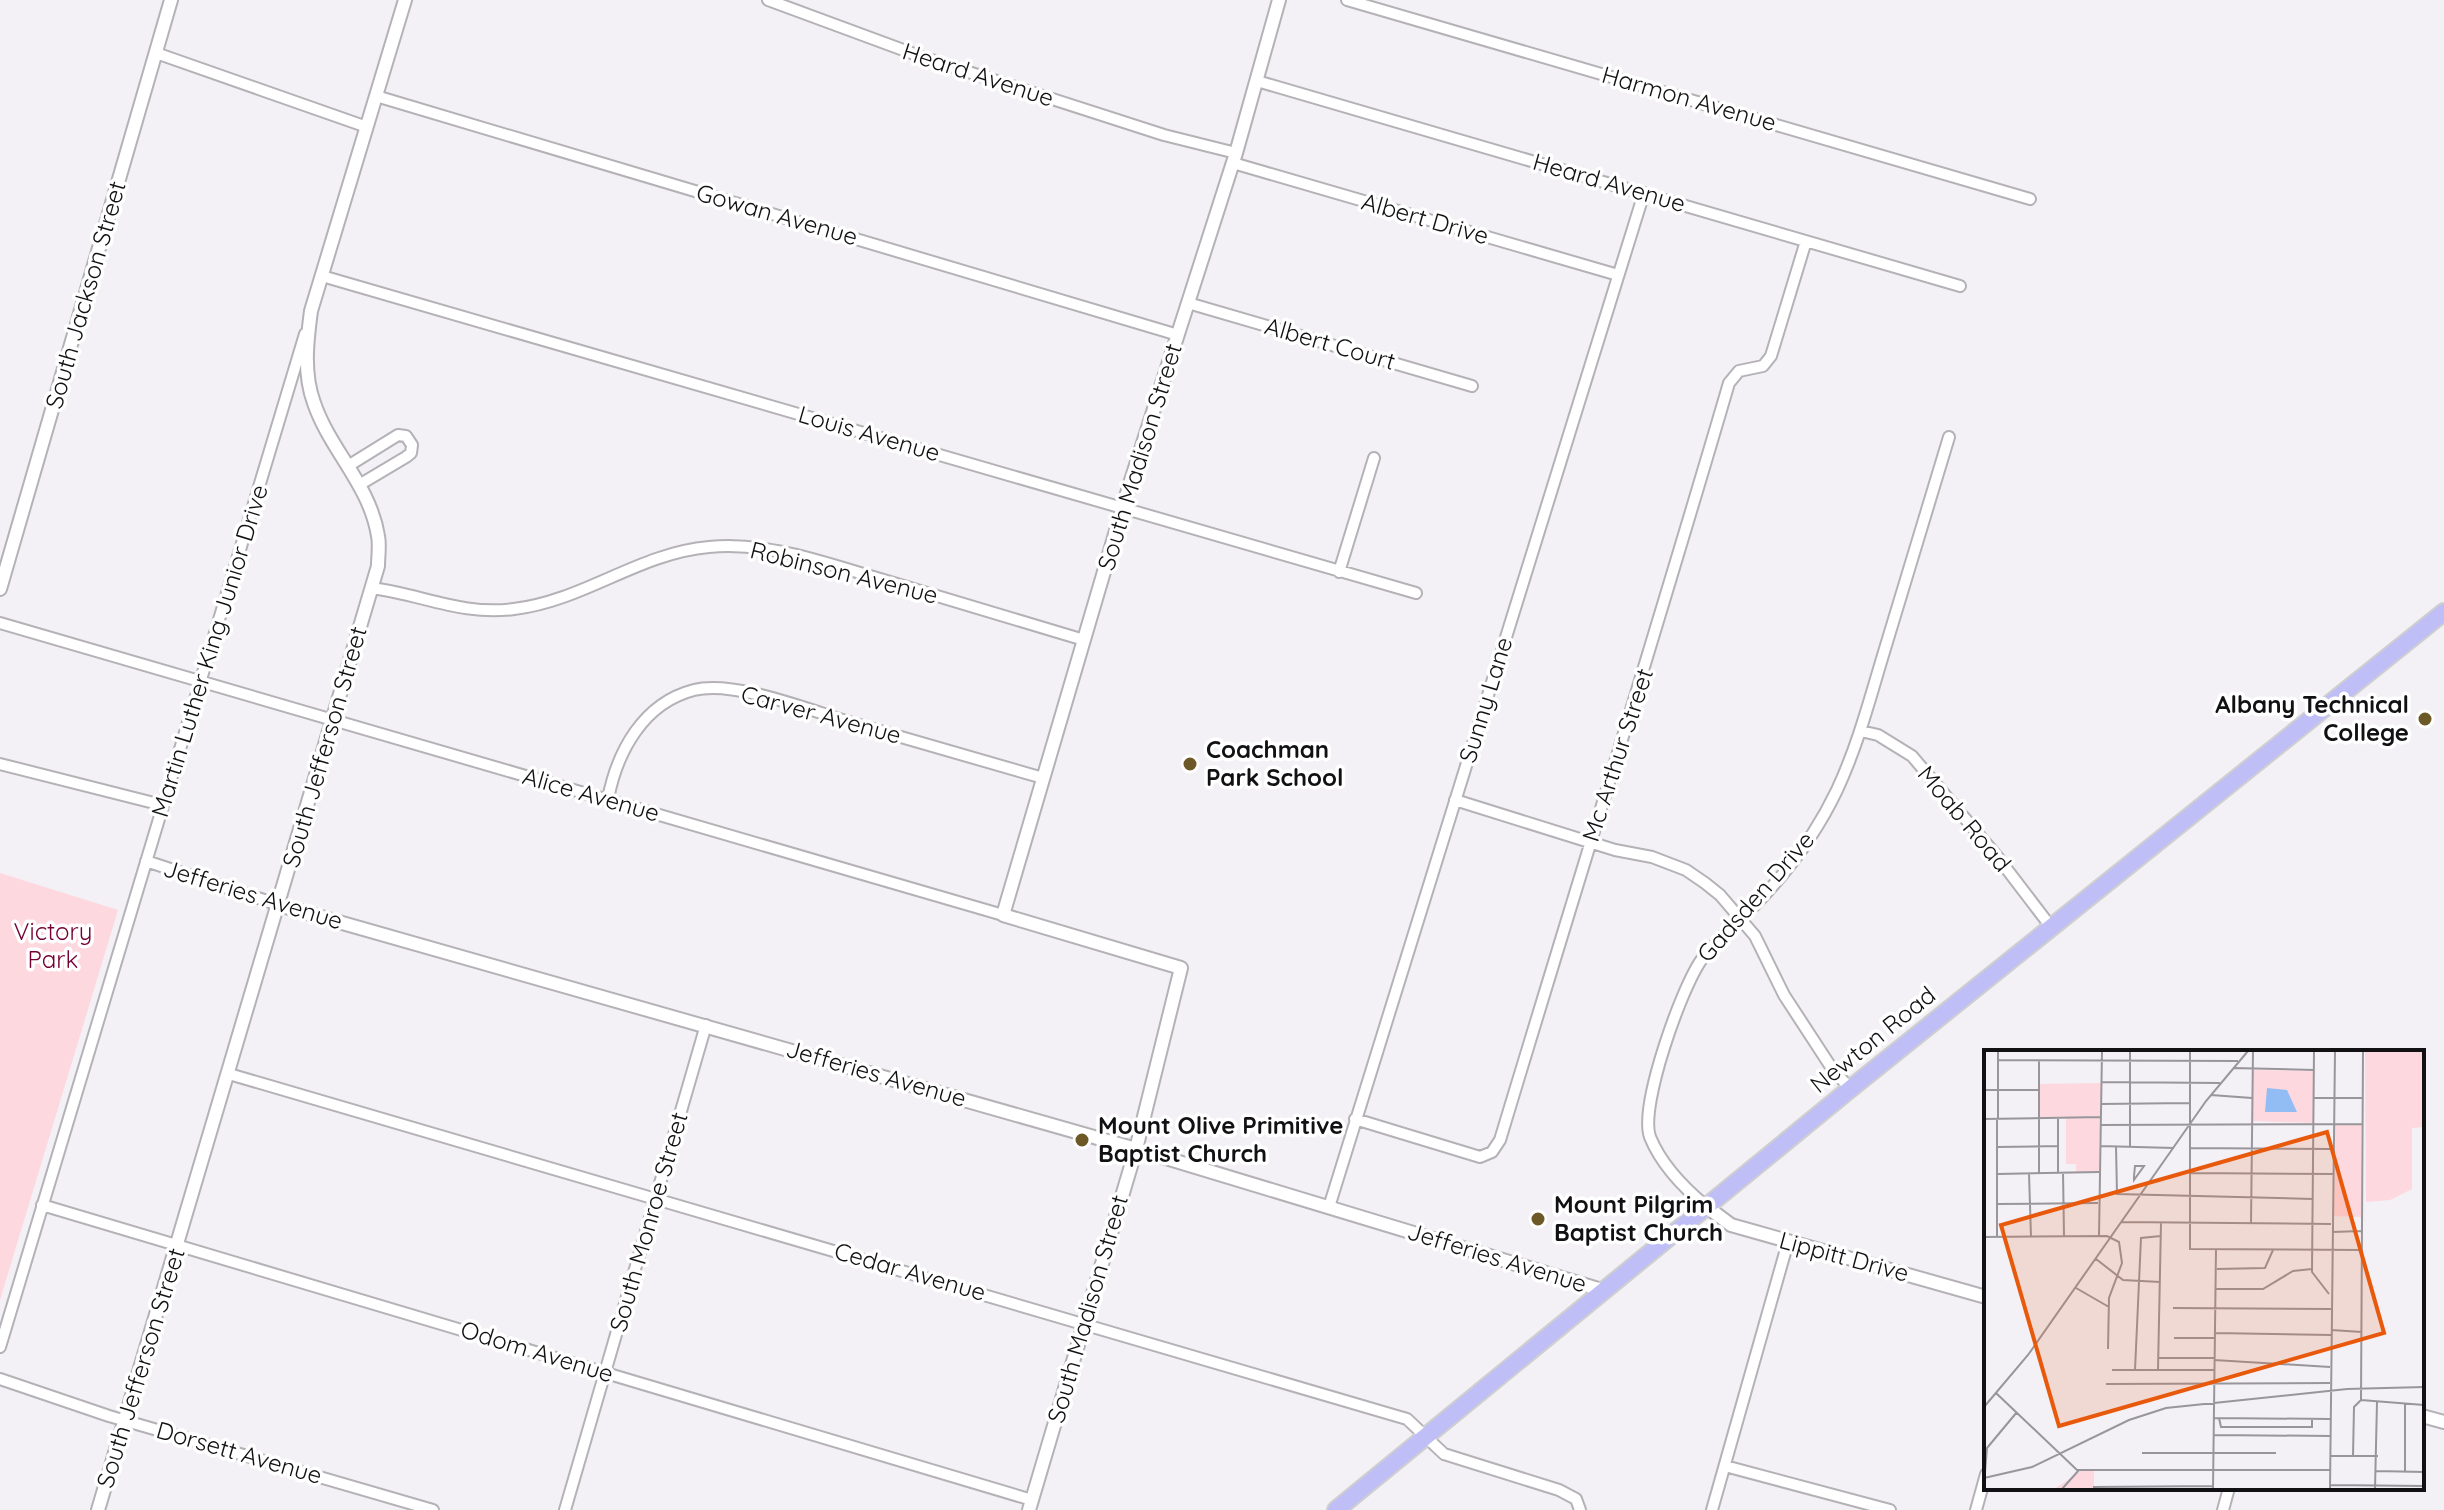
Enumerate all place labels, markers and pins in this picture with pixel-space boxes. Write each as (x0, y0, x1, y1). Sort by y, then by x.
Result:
place label: Albany Technical College (2215, 689, 2409, 747)
marker: Albany Technical College (2416, 710, 2434, 728)
place label: Coachman Park School (1206, 734, 1344, 792)
marker: Coachman Park School (1181, 755, 1199, 773)
place label: Mount Olive Primitive Baptist Church (1098, 1110, 1344, 1168)
marker: Mount Olive Primitive Baptist Church (1073, 1131, 1091, 1149)
place label: Mount Pilgrim Baptist Church (1554, 1189, 1723, 1247)
marker: Mount Pilgrim Baptist Church (1529, 1210, 1547, 1228)

